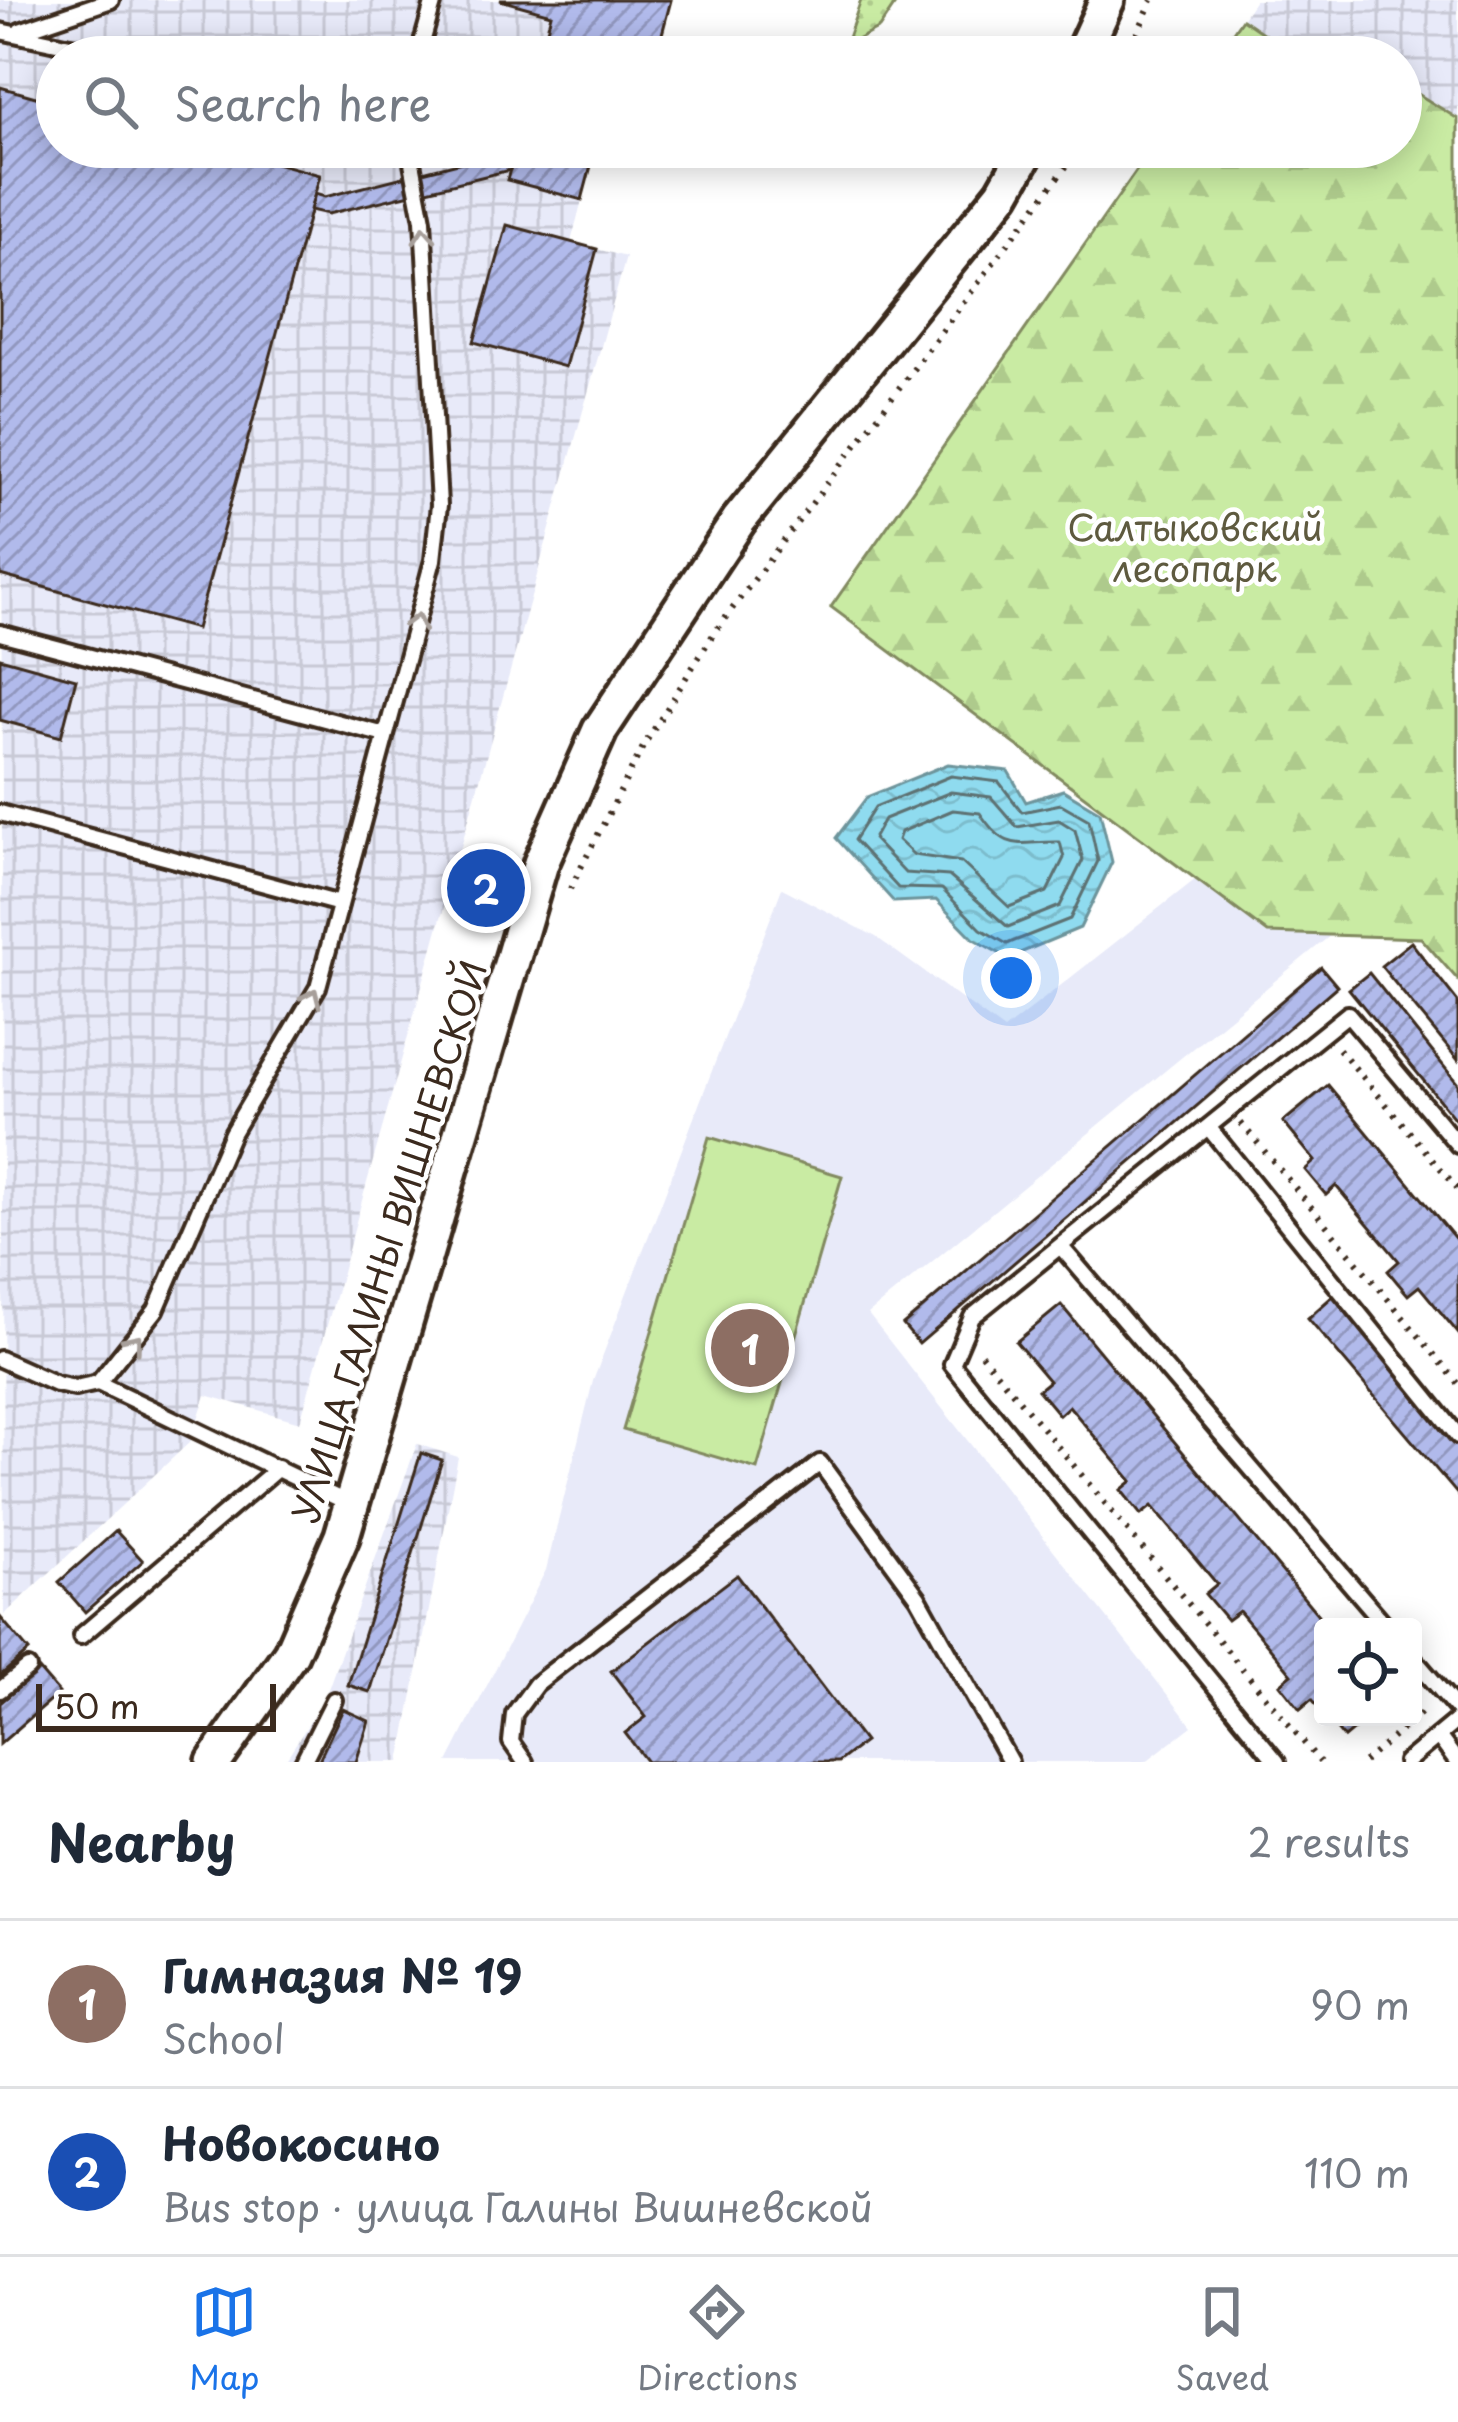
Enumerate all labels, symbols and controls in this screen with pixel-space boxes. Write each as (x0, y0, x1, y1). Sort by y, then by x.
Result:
search box (36, 36, 1422, 168)
text: Search here (174, 68, 431, 136)
icon: search (78, 69, 144, 135)
one-way arrow (411, 225, 437, 244)
park label: Салтыковский лесопарк (1067, 499, 1323, 594)
one-way arrow (401, 612, 426, 632)
pin: 2 (447, 843, 525, 933)
your location (981, 948, 1041, 1008)
street label: УЛИЦА ГАЛИНЫ ВИШНЕВСКОЙ (277, 953, 499, 1529)
one-way arrow (297, 988, 321, 1009)
pin: 1 (711, 1303, 789, 1393)
one-way arrow (119, 1334, 141, 1356)
map controls (1314, 1618, 1422, 1726)
button: locate (1314, 1618, 1422, 1726)
scale bar (36, 1678, 276, 1731)
text: 50 m (54, 1680, 140, 1730)
text: Nearby (48, 1802, 235, 1879)
text: 2 results (1248, 1811, 1410, 1870)
text: Гимназия № 19 (162, 1940, 523, 2008)
text: 1 (78, 1974, 96, 2033)
text: 90 m (1310, 1974, 1410, 2033)
text: School (162, 2008, 285, 2067)
text: Новокосино (162, 2108, 440, 2176)
text: 2 (73, 2142, 101, 2201)
text: 110 m (1304, 2142, 1410, 2201)
text: Bus stop · улица Галины Вишневской (162, 2176, 873, 2235)
tab: Map (189, 2279, 259, 2401)
tab: Directions (637, 2279, 798, 2401)
tab: Saved (1175, 2279, 1269, 2401)

